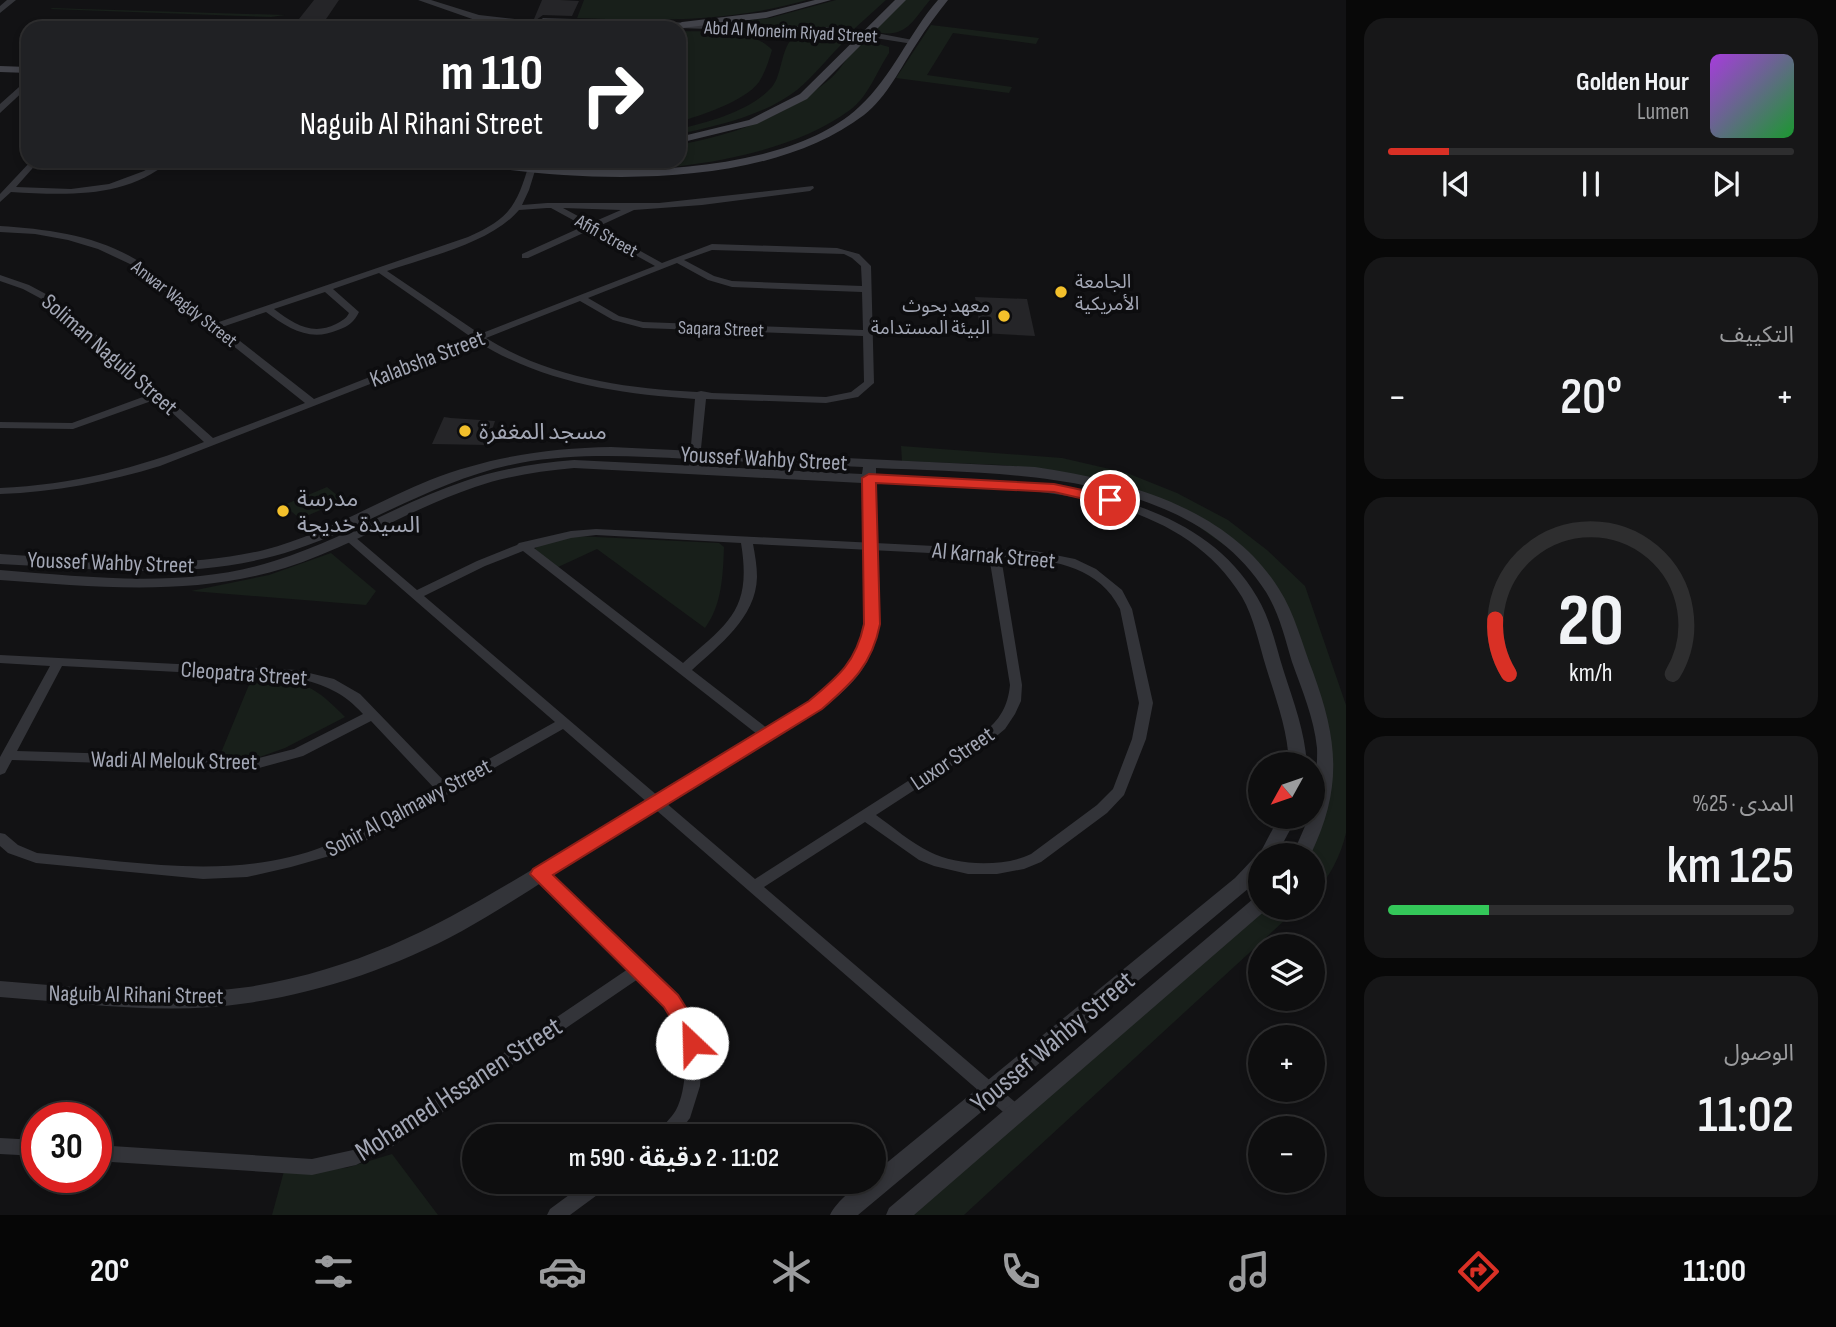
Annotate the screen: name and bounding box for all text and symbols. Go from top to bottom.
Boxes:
street label: Abd Al Moneim Riyad Street [703,16,878,49]
text: 110 m [441,45,543,104]
icon: right [567,49,658,140]
text: Golden Hour [1576,67,1689,98]
text: Lumen [1637,98,1689,126]
text: Naguib Al Rihani Street [300,105,543,144]
icon: previous [1437,165,1475,203]
icon: pause [1572,165,1610,203]
icon: next [1707,165,1745,203]
street label: Afifi Street [570,209,642,263]
street label: Anwar Wagdy Street [126,255,242,353]
place label: الجامعة الأمريكية [1075,271,1139,316]
marker: الجامعة الأمريكية [1053,284,1069,300]
street label: Soliman Naguib Street [36,288,183,421]
place label: معهد بحوث البيئة المستدامة [871,295,990,340]
marker: معهد بحوث البيئة المستدامة [996,308,1012,324]
street label: Saqara Street [677,317,765,343]
text: التكييف [1720,321,1794,349]
street label: Kalabsha Street [366,324,489,394]
text: 20° [1560,366,1622,429]
text: − [1388,375,1407,420]
text: + [1775,375,1794,420]
place label: مسجد المغفرة [479,418,607,446]
marker: مسجد المغفرة [457,423,473,439]
street label: Youssef Wahby Street [680,441,848,477]
pin [1080,470,1140,530]
icon: arrive [1091,481,1129,519]
place label: مدرسة السيدة خديجة [297,485,420,539]
marker: مدرسة السيدة خديجة [275,503,291,519]
street label: Al Karnak Street [930,537,1057,575]
street label: Youssef Wahby Street [27,546,195,580]
text: 20 [1558,578,1624,666]
street label: Cleopatra Street [180,656,308,692]
text: km/h [1569,657,1613,688]
street label: Luxor Street [905,721,1000,797]
street label: Wadi Al Melouk Street [91,746,257,776]
street label: Sohir Al Qalmawy Street [321,752,496,863]
north arrow [1248,752,1325,830]
map controls [1248,752,1325,1193]
text: المدى · 25% [1692,790,1794,818]
text: 125 km [1667,835,1794,898]
button: sound [1248,843,1325,920]
button: layers [1248,934,1325,1011]
street label: Youssef Wahby Street [965,964,1141,1120]
street label: Naguib Al Rihani Street [48,979,224,1011]
position arrow [655,1006,729,1080]
street label: Mohamed Hssanen Street [349,1010,568,1168]
button: + [1248,1025,1325,1102]
text: الوصول [1724,1039,1794,1067]
text: 11:02 [1698,1084,1794,1147]
speed limit sign: 30 [21,1102,112,1193]
button: − [1248,1116,1325,1193]
text: 11:02 · 2 دقيقة · 590 m [569,1143,779,1174]
icon: filters [309,1247,358,1296]
icon: car [538,1247,587,1296]
icon: climate [767,1247,816,1296]
icon: phone [996,1247,1045,1296]
icon: music [1225,1247,1274,1296]
icon: directions [1454,1247,1503,1296]
text: 20° [90,1252,129,1291]
text: 11:00 [1683,1252,1746,1291]

